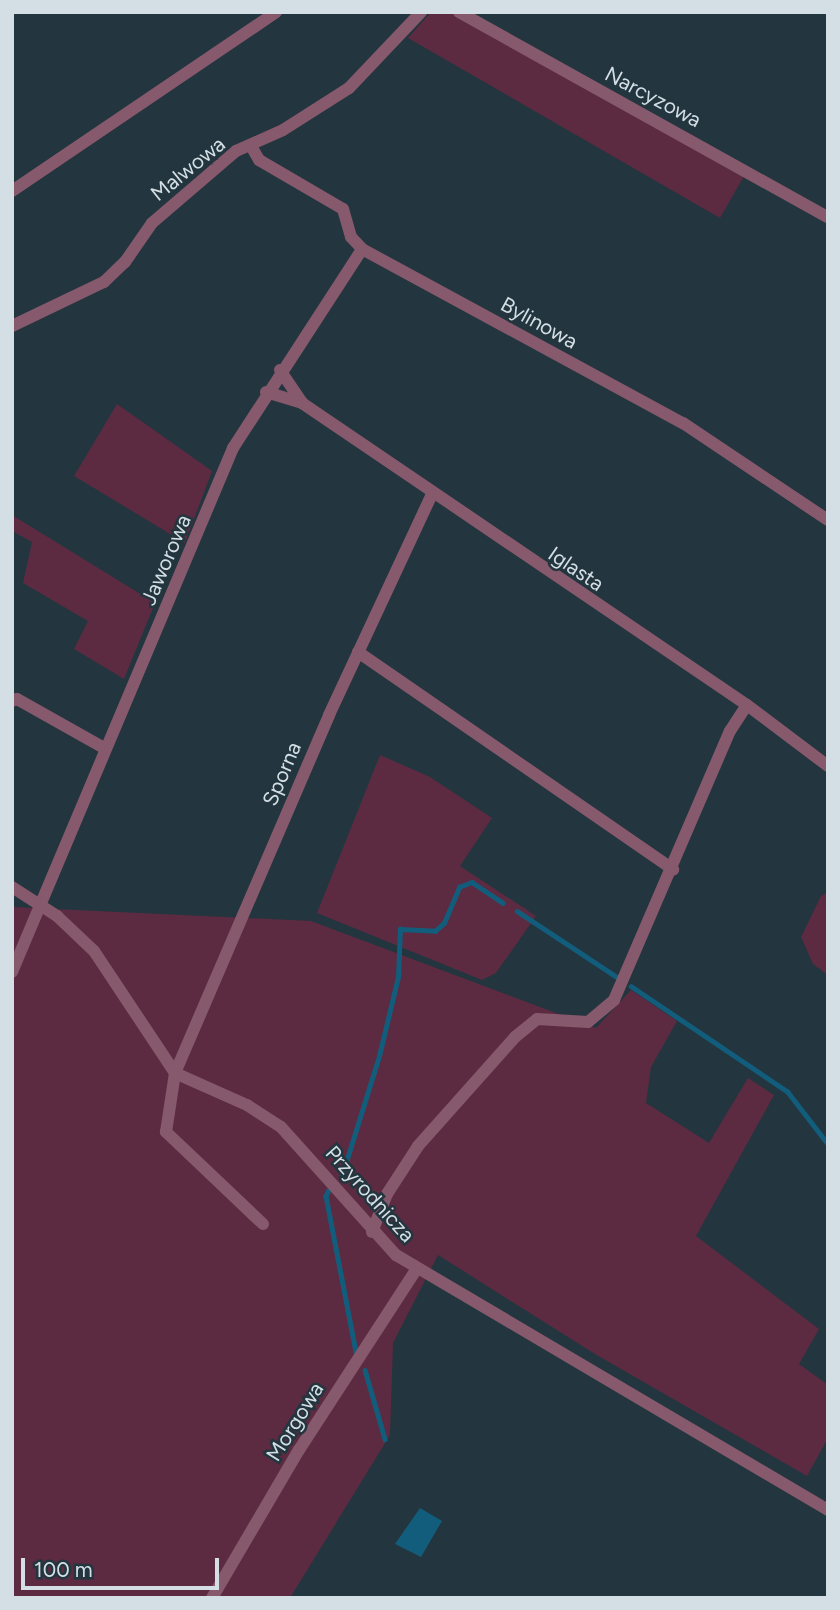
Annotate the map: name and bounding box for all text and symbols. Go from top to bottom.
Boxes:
street label: Narcyzowa [601,61,705,133]
street label: Malwowa [146,131,230,207]
street label: Bylinowa [496,292,582,354]
street label: Jaworowa [136,511,196,609]
street label: Iglasta [543,541,609,597]
street label: Sporna [257,738,307,810]
street label: Przyrodnicza [320,1141,420,1247]
street label: Morgowa [261,1378,329,1466]
scale bar [24,1544,222,1588]
text: 100 m [34,1557,93,1582]

